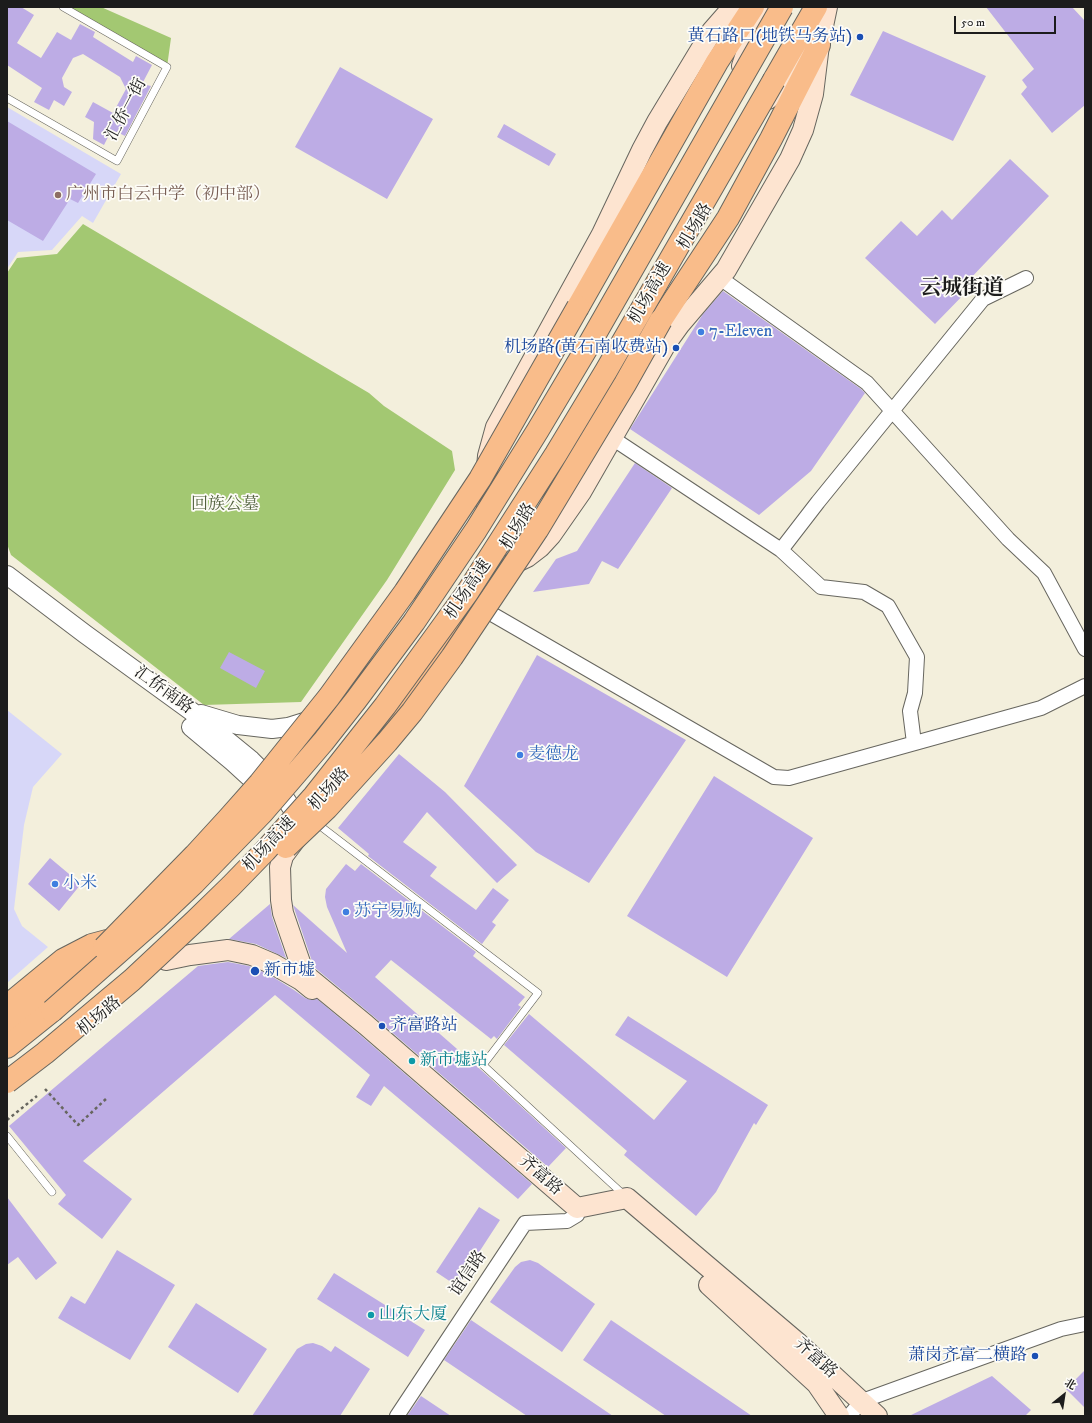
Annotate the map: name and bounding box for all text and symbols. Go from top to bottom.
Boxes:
scale bar [956,8,1058,34]
text: 50 m [961,15,985,30]
place label: 黄石路口(地铁马务站) [688,27,852,47]
marker: 黄石路口(地铁马务站) [855,32,865,42]
street label: 汇侨一街 [102,75,152,145]
place label: 广州市白云中学（初中部） [66,185,270,205]
marker: 广州市白云中学（初中部） [53,190,63,200]
street label: 机场路 [674,200,718,254]
street label: 机场高速 [625,259,677,329]
district label: 云城街道 [920,277,1004,303]
place label: 7-Eleven [709,322,772,342]
marker: 7-Eleven [696,327,706,337]
place label: 机场路(黄石南收费站) [504,338,668,358]
marker: 机场路(黄石南收费站) [671,343,681,353]
park label: 回族公墓 [191,495,259,515]
street label: 机场路 [497,500,541,554]
street label: 机场高速 [442,556,496,624]
street label: 汇侨南路 [129,663,197,719]
place label: 麦德龙 [528,745,579,765]
marker: 麦德龙 [515,750,525,760]
street label: 机场路 [305,764,355,816]
street label: 机场高速 [239,813,301,877]
place label: 小米 [63,874,97,894]
marker: 小米 [50,879,60,889]
place label: 苏宁易购 [354,902,422,922]
marker: 苏宁易购 [341,907,351,917]
place label: 新市墟 [264,961,315,981]
marker: 新市墟 [249,965,261,977]
street label: 机场路 [74,993,126,1041]
place label: 齐富路站 [390,1016,458,1036]
marker: 齐富路站 [377,1021,387,1031]
place label: 新市墟站 [420,1051,488,1071]
marker: 新市墟站 [407,1056,417,1066]
street label: 齐富路 [514,1152,566,1200]
street label: 谊信路 [446,1247,492,1301]
place label: 山东大厦 [379,1305,447,1325]
marker: 山东大厦 [366,1310,376,1320]
street label: 齐富路 [789,1334,841,1384]
place label: 萧岗齐富二横路 [908,1346,1027,1366]
marker: 萧岗齐富二横路 [1030,1351,1040,1361]
north arrow [1044,1375,1084,1415]
text: 北 [1062,1376,1078,1393]

